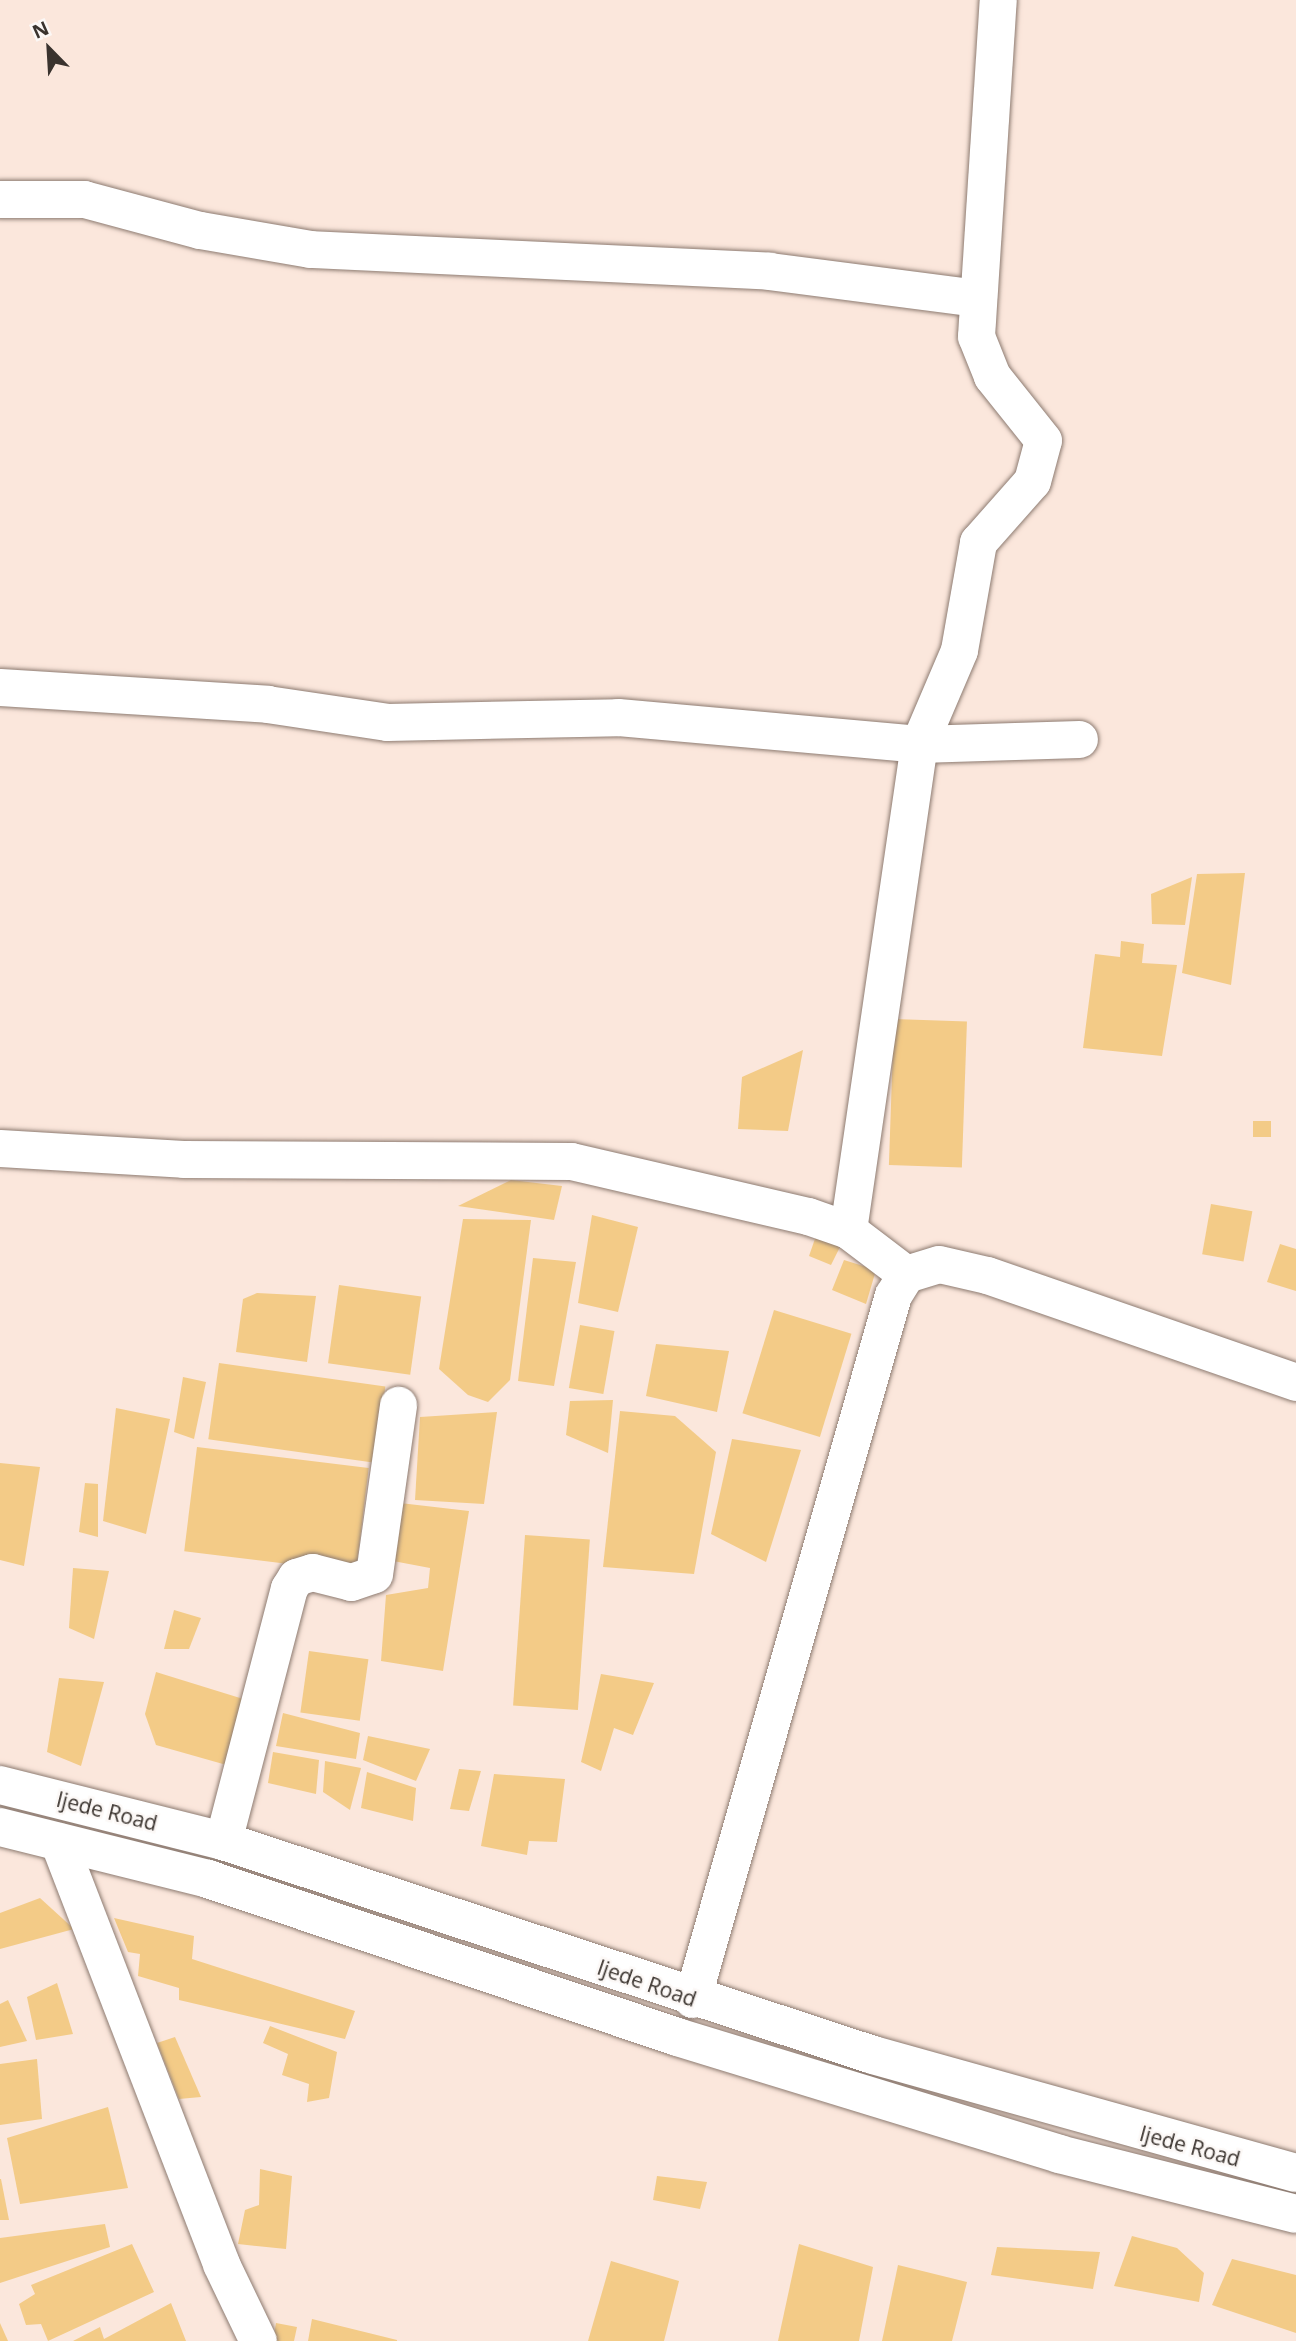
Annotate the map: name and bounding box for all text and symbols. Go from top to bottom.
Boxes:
north arrow [14,14,84,84]
text: N [28,15,53,45]
street label: Ijede Road [54,1786,160,1836]
street label: Ijede Road [594,1954,700,2012]
street label: Ijede Road [1137,2120,1243,2172]

